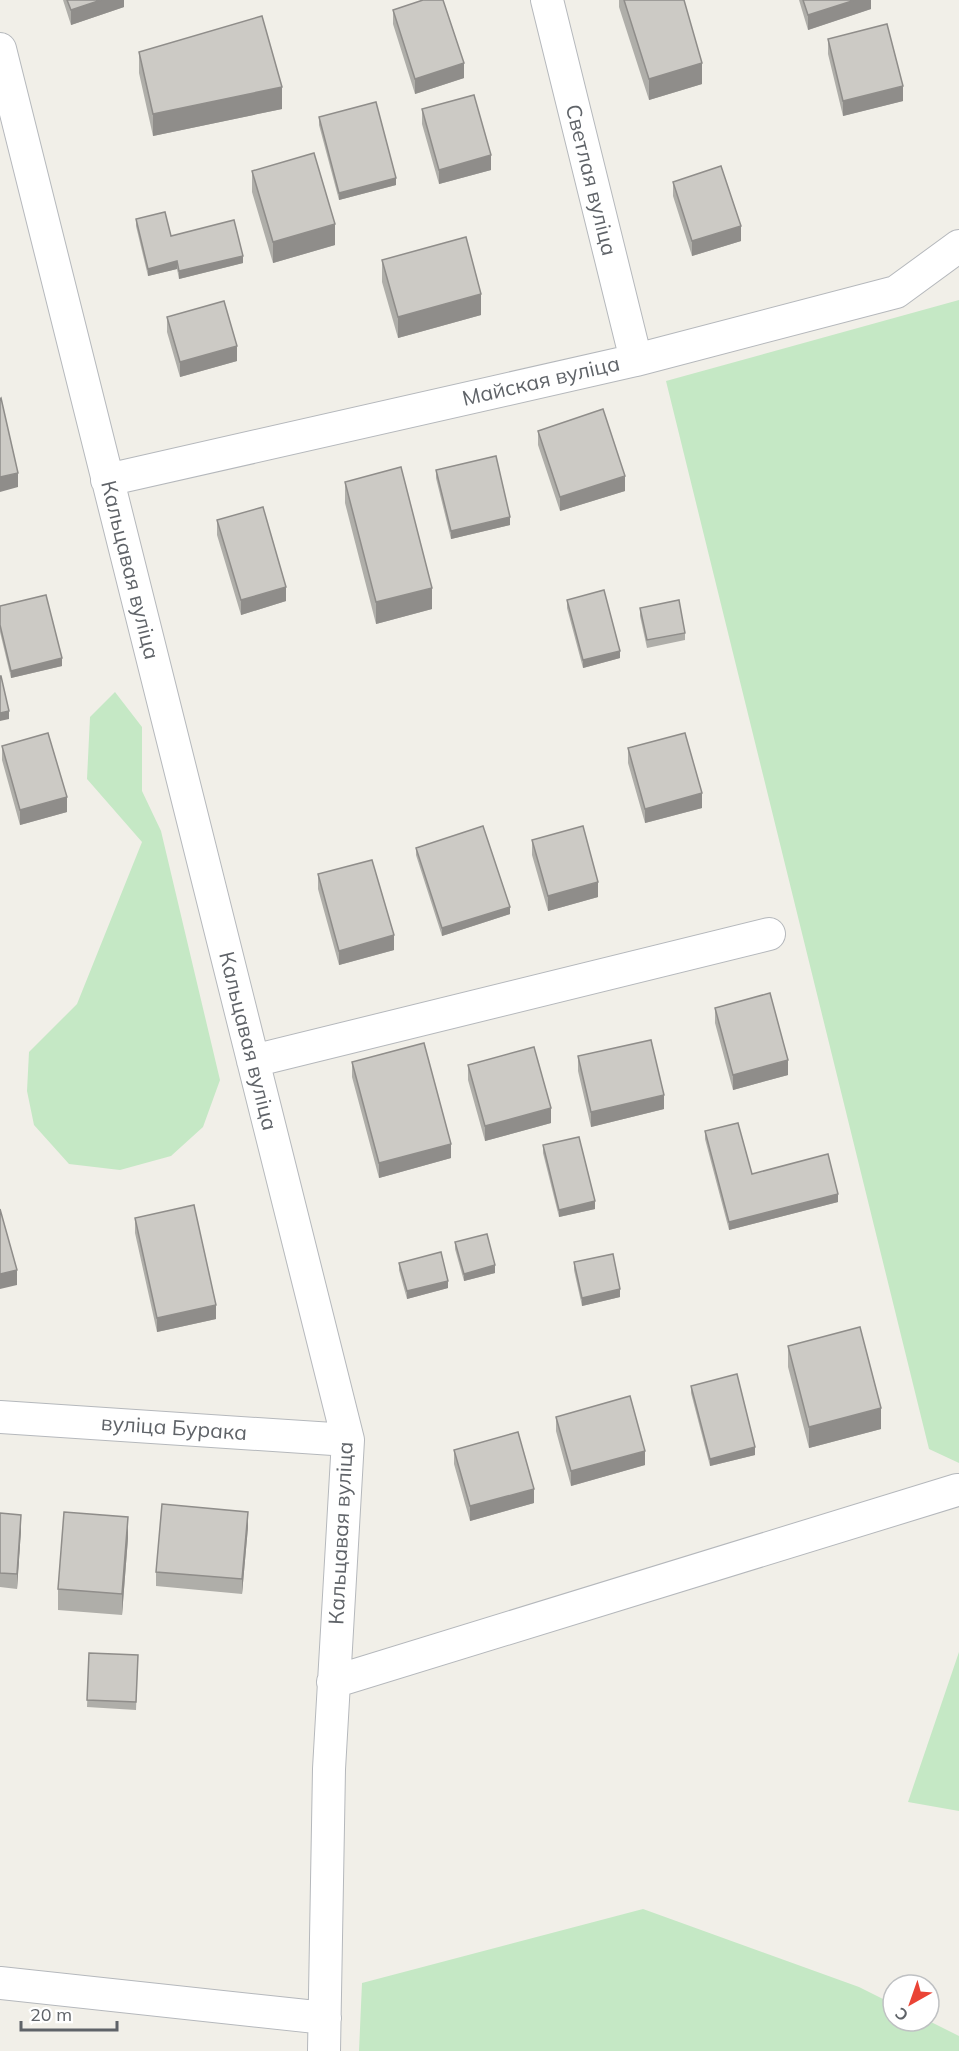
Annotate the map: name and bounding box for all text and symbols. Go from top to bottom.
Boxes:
street label: Светлая вуліца [561,101,623,258]
street label: Майская вуліца [460,349,622,411]
street label: Кальцавая вуліца [96,478,166,662]
street label: Кальцавая вуліца [214,949,284,1133]
street label: вуліца Бурака [100,1409,248,1445]
street label: Кальцавая вуліца [322,1441,358,1625]
north arrow [881,1973,941,2033]
scale bar [21,1994,117,2032]
text: 20 m [30,2003,72,2026]
text: С [891,2003,912,2026]

